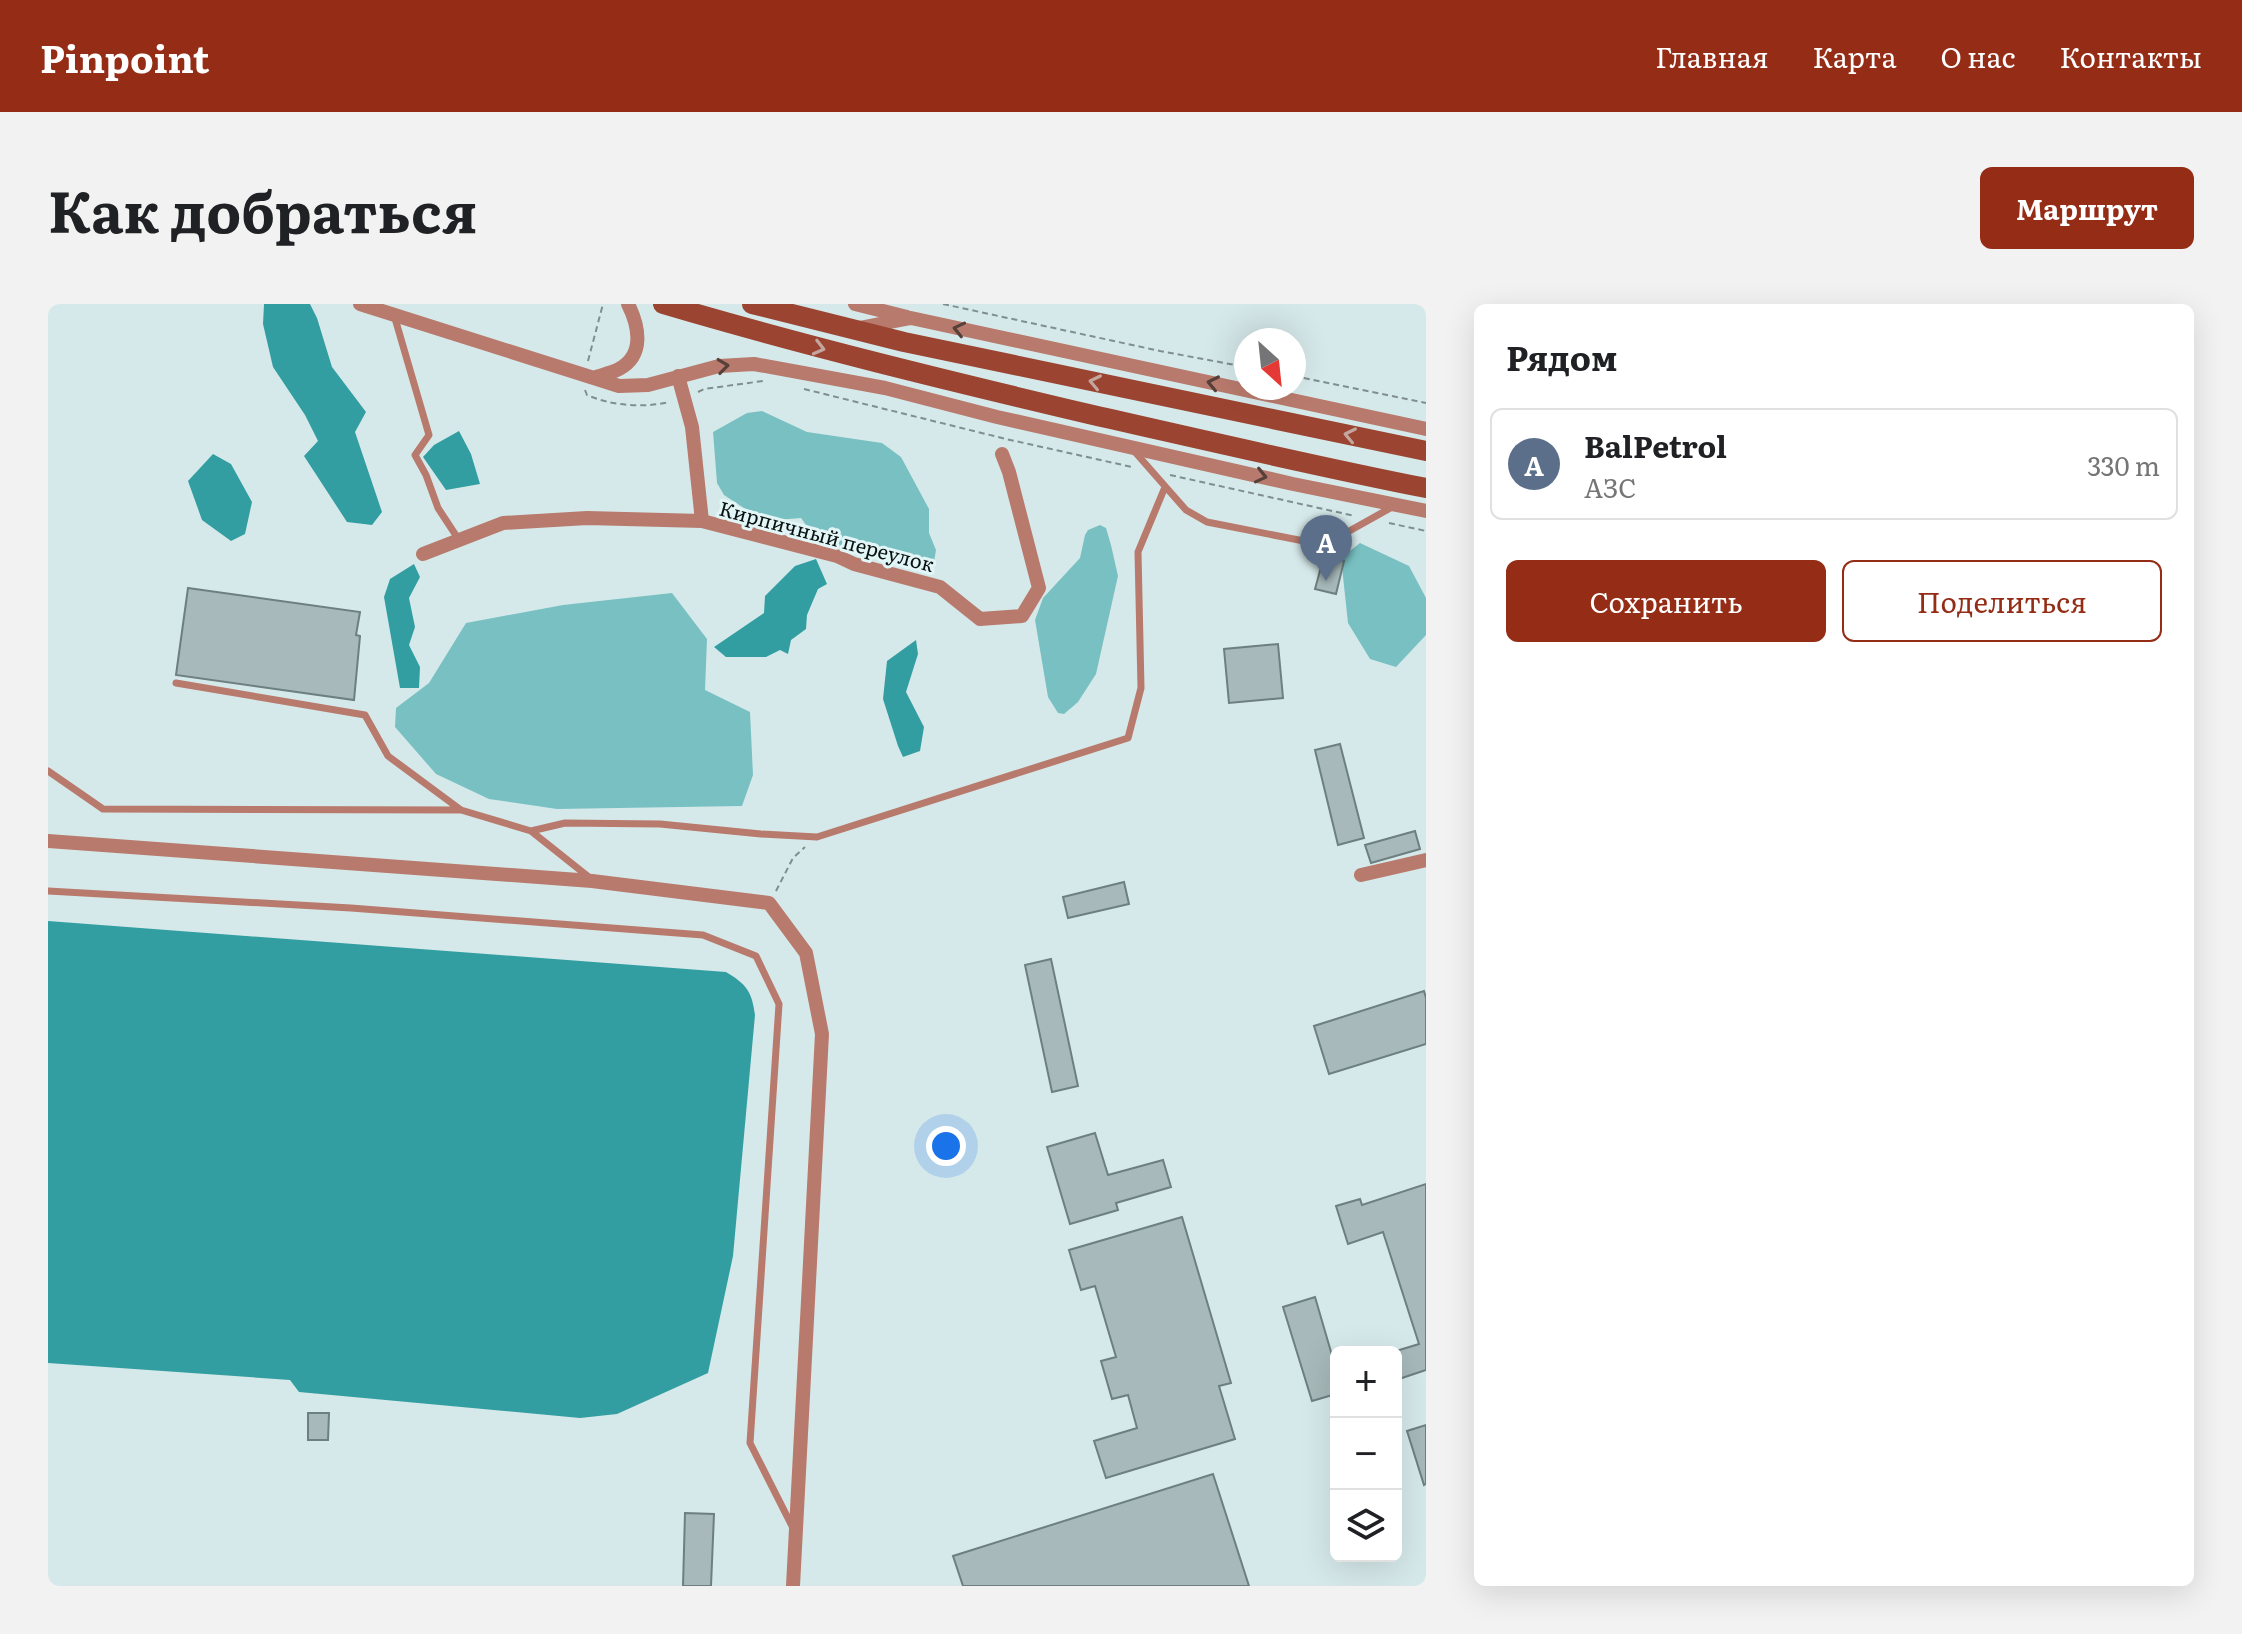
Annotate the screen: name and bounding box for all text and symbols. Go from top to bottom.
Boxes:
text: Pinpoint [40,28,210,85]
text: Главная [1655,35,1769,77]
text: Карта [1813,35,1896,77]
text: О нас [1940,35,2016,77]
text: Контакты [2060,35,2202,77]
text: Как добраться [48,167,477,250]
button: Маршрут [1980,167,2194,249]
one-way arrow [952,321,966,338]
north arrow [1234,328,1306,400]
text: Рядом [1506,331,1618,381]
one-way arrow [811,338,825,355]
one-way arrow [717,358,730,375]
one-way arrow [1089,374,1102,391]
one-way arrow [1206,375,1220,392]
text: BalPetrol [1584,423,1727,467]
one-way arrow [1343,427,1357,444]
text: A [1524,445,1544,484]
text: 330 m [2087,445,2160,484]
one-way arrow [1253,467,1267,484]
text: АЗС [1584,467,1636,506]
street label: Кирпичный переулок [716,492,938,578]
pin: A [1300,515,1352,581]
button: Сохранить [1506,560,1826,642]
button: Поделиться [1842,560,2162,642]
your location [926,1126,966,1166]
map controls [1330,1346,1402,1562]
button: + [1330,1346,1402,1418]
button: − [1330,1418,1402,1490]
button: layers [1330,1490,1402,1562]

